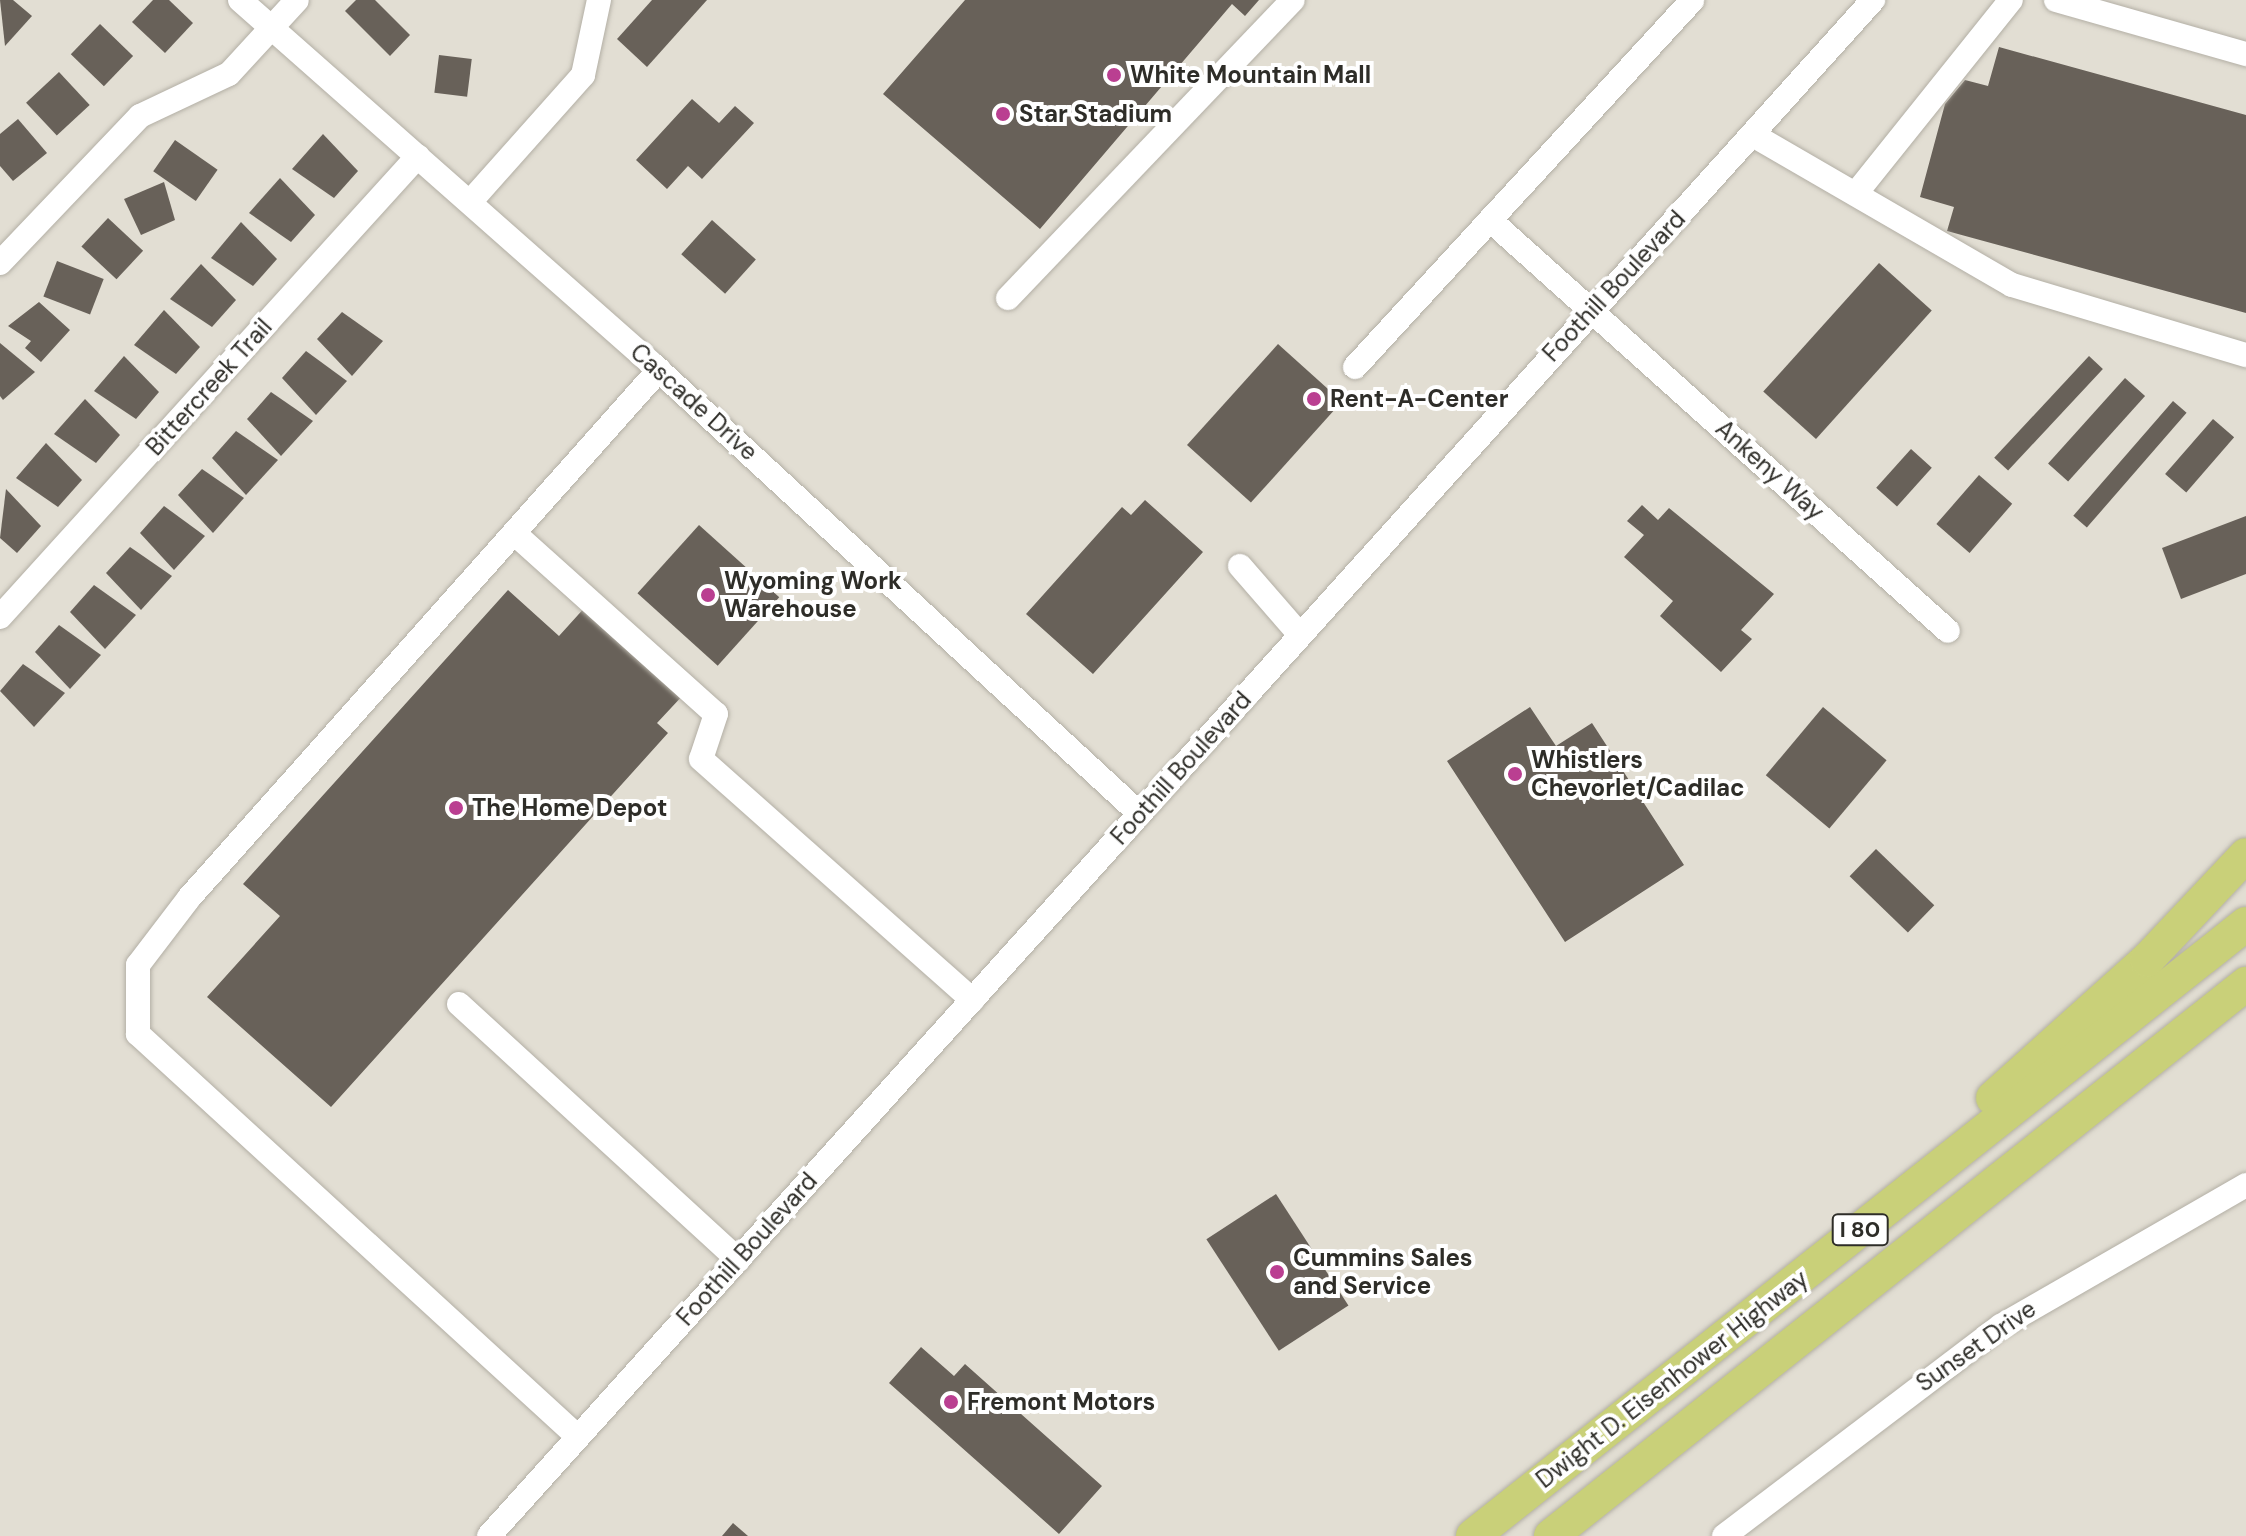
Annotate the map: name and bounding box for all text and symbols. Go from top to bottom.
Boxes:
place label: White Mountain Mall [1130,61,1371,89]
marker: White Mountain Mall [1105,66,1123,84]
place label: Star Stadium [1019,100,1172,128]
marker: Star Stadium [994,105,1012,123]
street label: Foothill Boulevard [1537,205,1691,367]
street label: Bittercreek Trail [140,313,278,461]
street label: Cascade Drive [625,337,763,467]
place label: Rent-A-Center [1330,385,1509,413]
marker: Rent-A-Center [1305,390,1323,408]
street label: Ankeny Way [1710,414,1830,526]
place label: Wyoming Work Warehouse [724,567,902,623]
marker: Wyoming Work Warehouse [699,586,717,604]
street label: Foothill Boulevard [1105,686,1257,850]
place label: Whistlers Chevorlet/Cadilac [1531,746,1745,802]
marker: Whistlers Chevorlet/Cadilac [1506,765,1524,783]
place label: The Home Depot [472,794,667,822]
marker: The Home Depot [447,799,465,817]
street label: Foothill Boulevard [671,1167,823,1331]
road number: I 80 [1830,1212,1890,1248]
place label: Cummins Sales and Service [1293,1244,1473,1300]
marker: Cummins Sales and Service [1268,1263,1286,1281]
street label: Dwight D. Eisenhower Highway [1530,1264,1814,1494]
street label: Sunset Drive [1911,1294,2041,1398]
place label: Fremont Motors [967,1388,1155,1416]
marker: Fremont Motors [942,1393,960,1411]

